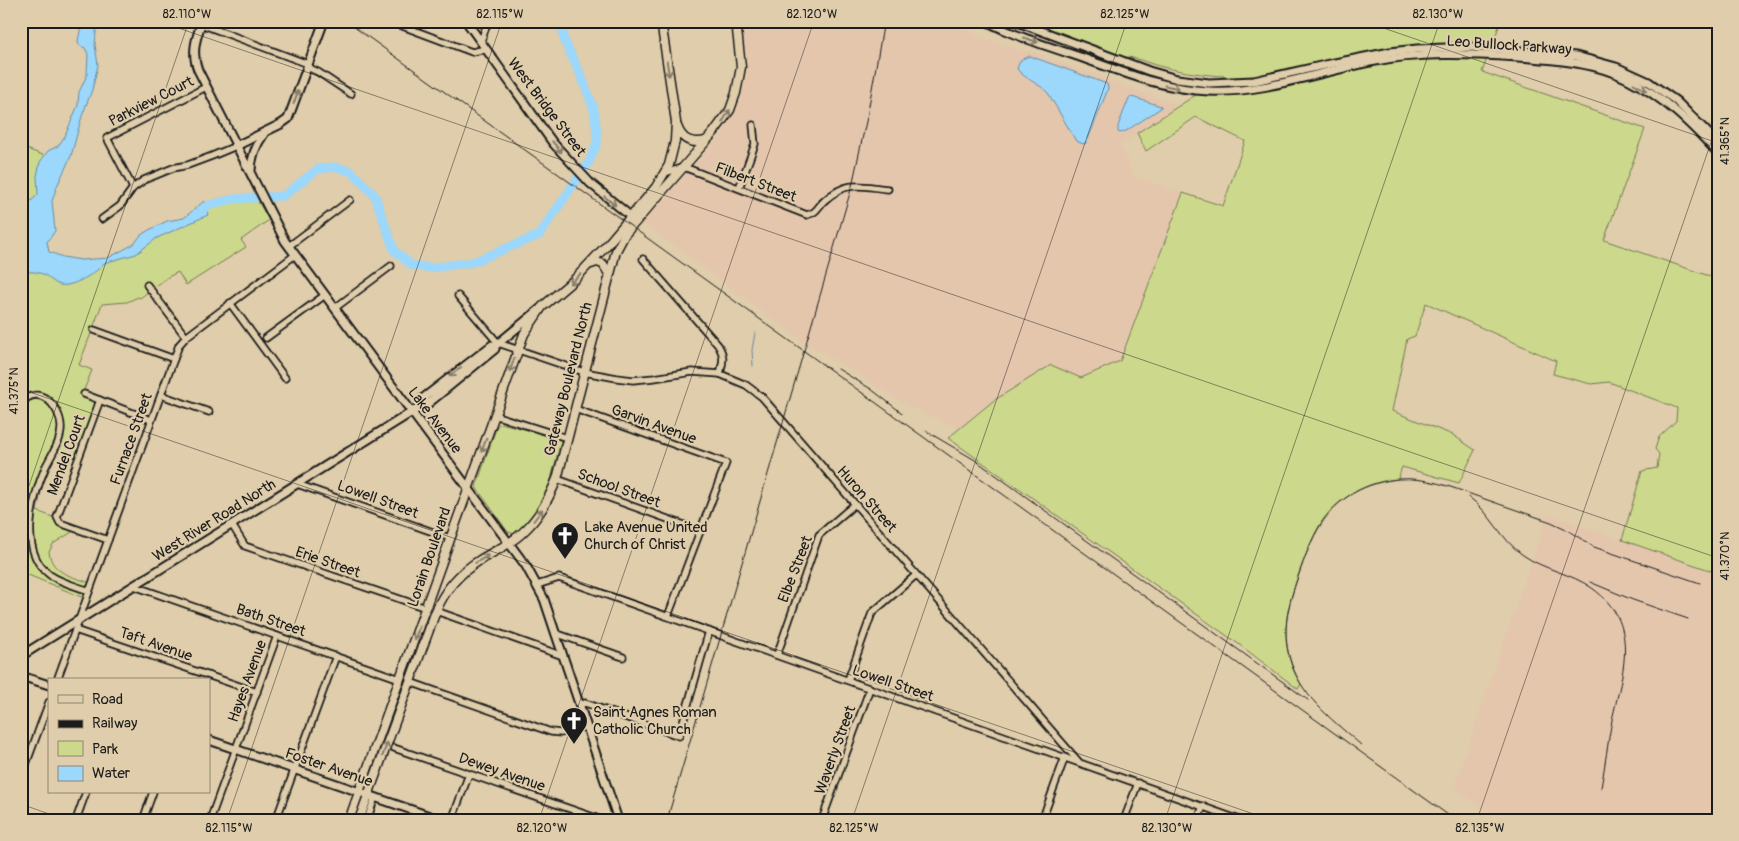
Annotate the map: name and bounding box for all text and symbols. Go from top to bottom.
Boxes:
text: 82.110°W [163,7,211,22]
text: 82.115°W [477,7,523,22]
text: 82.120°W [787,7,837,22]
text: 82.125°W [1101,7,1149,22]
text: 82.130°W [1413,7,1463,22]
street label: Leo Bullock Parkway [1446,32,1573,59]
one-way arrow [1023,36,1038,45]
street label: West Bridge Street [503,54,591,161]
one-way arrow [663,61,673,77]
street label: Parkview Court [106,72,198,131]
one-way arrow [1163,82,1179,92]
one-way arrow [1633,82,1647,92]
one-way arrow [292,90,301,105]
one-way arrow [720,109,731,123]
text: 41.365°N [1718,117,1733,165]
one-way arrow [551,141,563,154]
street label: Filbert Street [713,158,800,207]
one-way arrow [603,195,616,206]
one-way arrow [568,273,581,285]
street label: Gateway Boulevard North [540,300,597,458]
one-way arrow [507,357,516,373]
text: 41.375°N [7,367,22,415]
one-way arrow [449,367,462,378]
street label: Lake Avenue [403,383,466,458]
street label: Furnace Street [106,390,157,488]
street label: Garvin Avenue [609,400,700,449]
street label: Mendel Court [43,411,90,498]
one-way arrow [479,437,488,452]
street label: Huron Street [832,462,901,537]
street label: School Street [575,465,664,513]
street label: West River Road North [149,475,279,566]
street label: Lowell Street [335,476,422,523]
street label: Lorain Boulevard [404,505,455,610]
one-way arrow [533,508,543,522]
place label: Lake Avenue United Church of Christ [584,518,708,554]
church icon: Lake Avenue United Church of Christ [550,521,580,560]
street label: Elbe Street [774,532,817,605]
text: 41.370°N [1718,532,1733,580]
street label: Erie Street [293,543,364,583]
one-way arrow [475,553,489,564]
street label: Bath Street [234,600,309,641]
street label: Taft Avenue [117,623,195,666]
one-way arrow [412,625,421,640]
street label: Hayes Avenue [224,637,271,725]
street label: Lowell Street [850,661,937,707]
legend [48,678,210,794]
text: Road [92,690,123,709]
street label: Waverly Street [811,702,861,797]
place label: Saint Agnes Roman Catholic Church [593,703,717,739]
church icon: Saint Agnes Roman Catholic Church [559,706,589,745]
text: Railway [92,714,138,733]
text: Park [92,740,119,759]
one-way arrow [381,742,390,757]
street label: Foster Avenue [283,744,376,791]
street label: Dewey Avenue [456,749,548,796]
text: Water [92,764,131,783]
text: 82.115°W [206,821,252,836]
text: 82.120°W [517,821,567,836]
text: 82.125°W [830,821,878,836]
text: 82.130°W [1142,821,1192,836]
text: 82.135°W [1456,821,1504,836]

